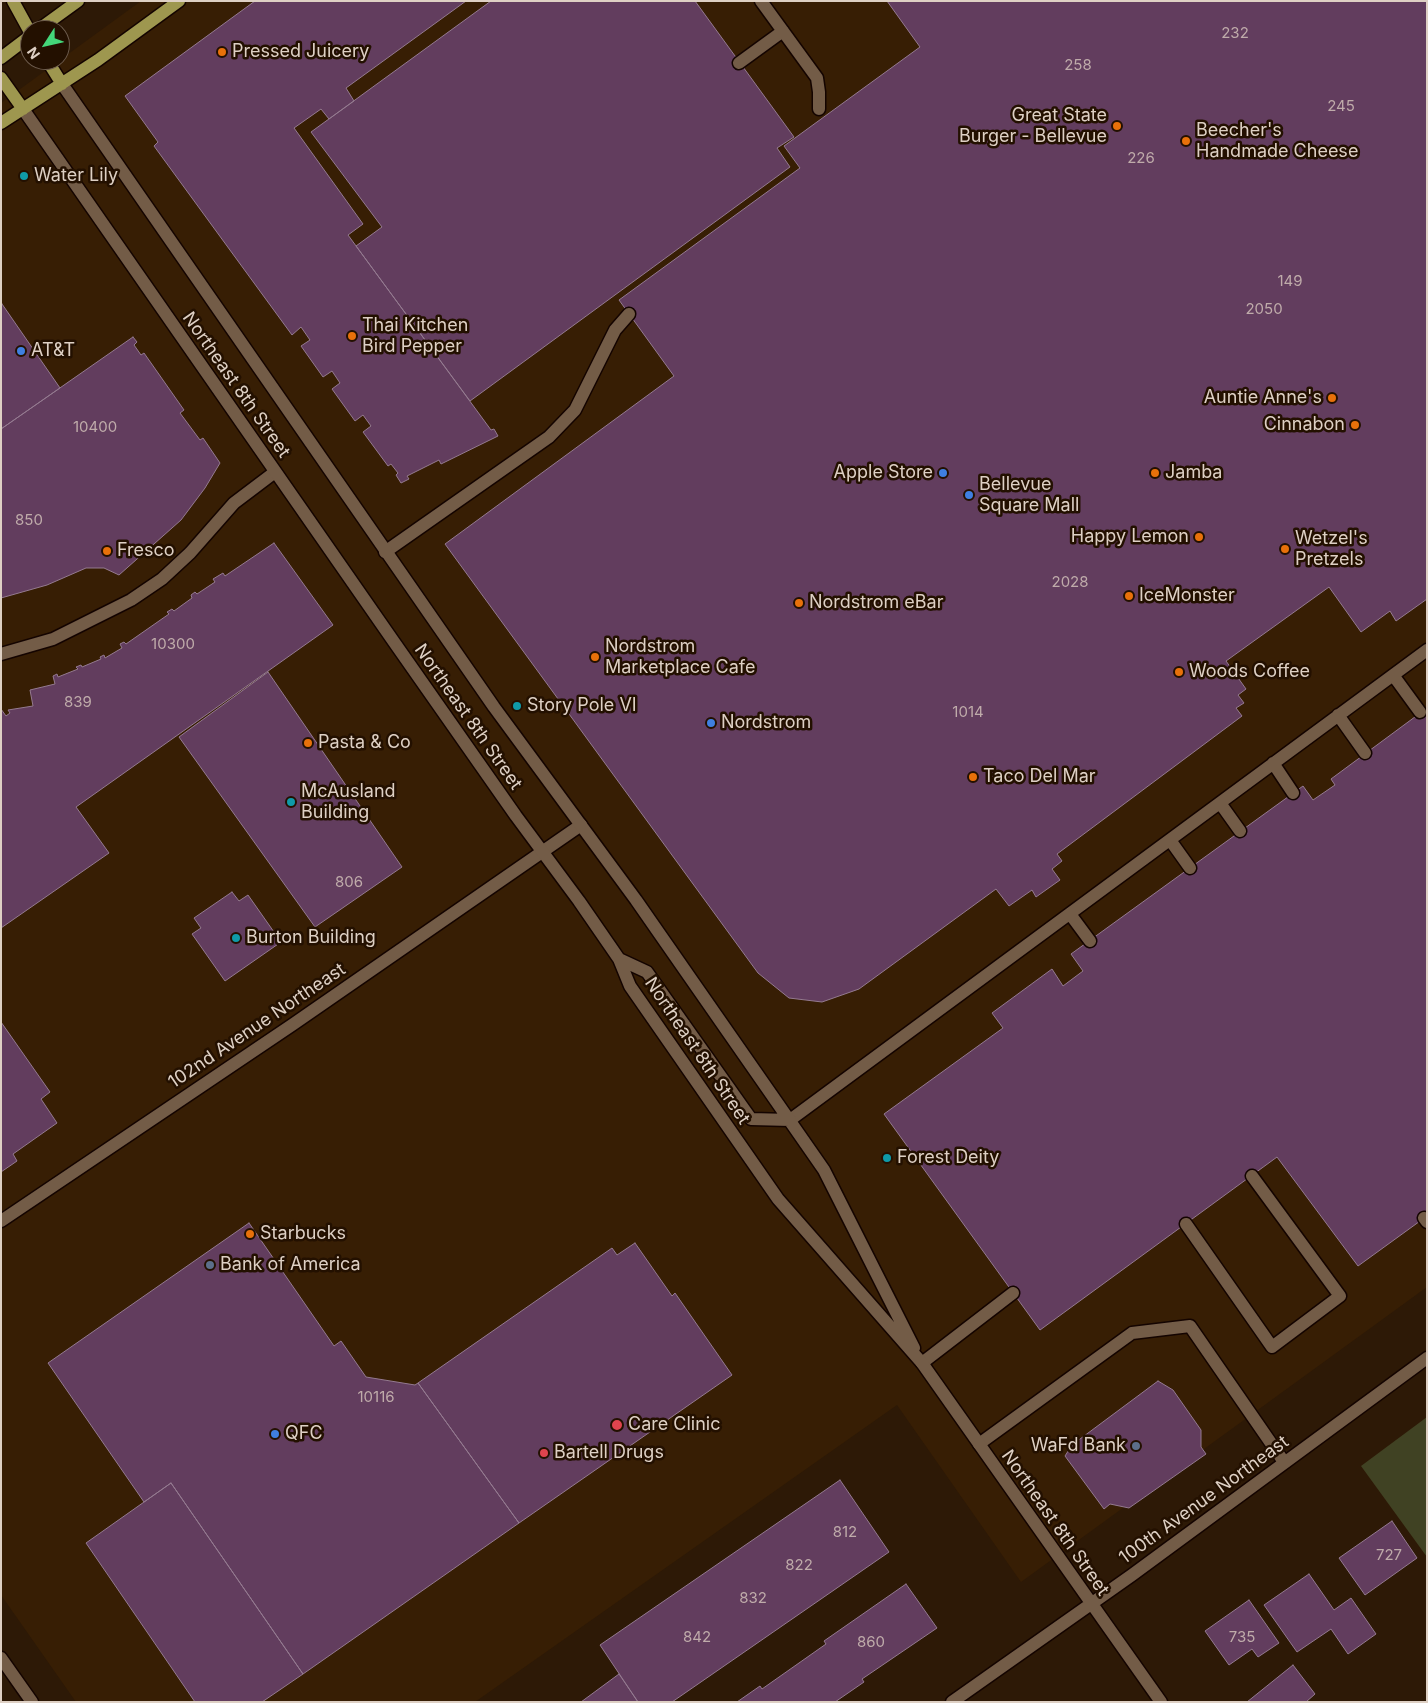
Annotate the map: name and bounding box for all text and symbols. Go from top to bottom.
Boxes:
north arrow [20,20,70,70]
house number: 232 [1221,24,1249,42]
place label: Pressed Juicery [232,41,369,63]
text: N [23,44,43,63]
marker: Pressed Juicery [216,46,228,58]
house number: 258 [1064,56,1092,74]
house number: 245 [1327,97,1355,115]
place label: Great State Burger - Bellevue [959,105,1107,148]
marker: Great State Burger - Bellevue [1111,120,1123,132]
place label: Beecher's Handmade Cheese [1196,120,1358,162]
marker: Beecher's Handmade Cheese [1180,135,1192,147]
house number: 226 [1127,149,1155,167]
place label: Water Lily [34,165,118,187]
marker: Water Lily [18,170,30,182]
house number: 149 [1277,272,1303,290]
house number: 2050 [1245,300,1283,318]
street label: Northeast 8th Street [178,308,294,462]
place label: Thai Kitchen Bird Pepper [362,315,468,358]
marker: Thai Kitchen Bird Pepper [346,330,358,342]
place label: AT&T [31,340,75,362]
marker: AT&T [15,345,27,357]
place label: Auntie Anne's [1204,387,1322,409]
marker: Auntie Anne's [1326,392,1338,404]
place label: Cinnabon [1264,414,1345,436]
house number: 10400 [73,418,117,436]
marker: Cinnabon [1349,419,1361,431]
place label: Apple Store [834,462,933,484]
place label: Jamba [1165,462,1222,484]
marker: Apple Store [937,467,949,479]
marker: Jamba [1149,467,1161,479]
place label: Bellevue Square Mall [979,474,1079,516]
marker: Bellevue Square Mall [963,489,975,501]
house number: 850 [15,511,43,529]
place label: Happy Lemon [1071,526,1189,548]
place label: Wetzel's Pretzels [1295,528,1368,570]
marker: Happy Lemon [1193,531,1205,543]
place label: Fresco [117,540,175,562]
marker: Wetzel's Pretzels [1279,543,1291,555]
marker: Fresco [101,545,113,557]
house number: 2028 [1051,573,1089,591]
place label: IceMonster [1139,585,1235,607]
marker: IceMonster [1123,590,1135,602]
place label: Nordstrom eBar [809,592,943,614]
marker: Nordstrom eBar [793,597,805,609]
house number: 10300 [151,635,195,653]
place label: Nordstrom Marketplace Cafe [605,636,755,679]
street label: Northeast 8th Street [410,640,526,794]
marker: Nordstrom Marketplace Cafe [589,651,601,663]
place label: Woods Coffee [1189,661,1310,683]
marker: Woods Coffee [1173,666,1185,678]
house number: 839 [64,693,92,711]
place label: Story Pole VI [527,695,637,717]
marker: Story Pole VI [511,700,523,712]
house number: 1014 [952,703,984,721]
place label: Nordstrom [721,712,811,734]
marker: Nordstrom [705,717,717,729]
place label: Pasta & Co [318,732,411,754]
marker: Pasta & Co [302,737,314,749]
place label: Taco Del Mar [983,766,1096,788]
marker: Taco Del Mar [967,771,979,783]
place label: McAusland Building [301,781,396,824]
marker: McAusland Building [285,796,297,808]
house number: 806 [335,873,363,891]
place label: Burton Building [246,927,376,949]
marker: Burton Building [230,932,242,944]
street label: 102nd Avenue Northeast [164,959,350,1093]
street label: Northeast 8th Street [640,973,754,1129]
place label: Forest Deity [897,1147,999,1169]
marker: Forest Deity [881,1152,893,1164]
place label: Starbucks [260,1223,346,1245]
marker: Starbucks [244,1228,256,1240]
place label: Bank of America [220,1254,361,1276]
marker: Bank of America [204,1259,216,1271]
house number: 10116 [357,1388,395,1406]
place label: Care Clinic [628,1414,720,1436]
marker: Care Clinic [610,1418,624,1432]
place label: QFC [285,1423,323,1445]
marker: QFC [269,1428,281,1440]
street label: 100th Avenue Northeast [1115,1431,1293,1569]
place label: WaFd Bank [1031,1435,1126,1457]
marker: WaFd Bank [1130,1440,1142,1452]
place label: Bartell Drugs [554,1442,664,1464]
street label: Northeast 8th Street [997,1446,1113,1600]
marker: Bartell Drugs [538,1447,550,1459]
house number: 812 [833,1523,857,1541]
house number: 727 [1376,1546,1402,1564]
house number: 822 [785,1556,813,1574]
house number: 832 [739,1589,767,1607]
house number: 842 [683,1628,711,1646]
house number: 735 [1229,1628,1255,1646]
house number: 860 [857,1633,885,1651]

